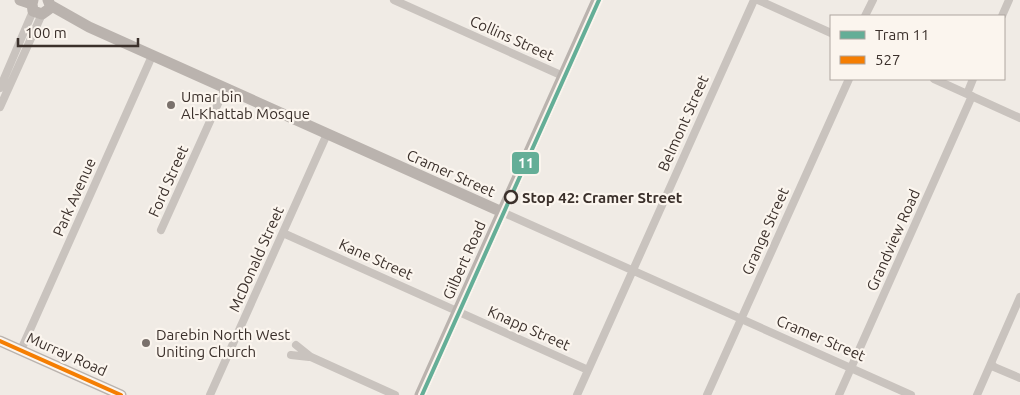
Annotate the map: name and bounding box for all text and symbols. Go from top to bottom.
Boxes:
street label: Collins Street [467,12,557,64]
scale bar [18,15,138,47]
legend [830,15,1005,80]
text: 100 m [25,24,67,41]
text: Tram 11 [875,26,930,43]
text: 527 [875,51,900,68]
street label: Belmont Street [654,72,712,174]
place label: Umar bin Al-Khattab Mosque [181,88,310,122]
marker: Umar bin Al-Khattab Mosque [165,99,177,111]
street label: Ford Street [145,143,191,219]
street label: Cramer Street [404,146,498,200]
line badge: 11 [511,151,540,175]
street label: Park Avenue [49,155,99,239]
text: 11 [518,155,534,171]
street label: Grange Street [738,184,792,277]
street label: Grandview Road [863,186,923,294]
place label: Stop 42: Cramer Street [522,189,683,206]
marker: Stop 42: Cramer Street [504,190,518,204]
street label: McDonald Street [225,204,287,314]
street label: Gilbert Road [439,218,489,302]
street label: Kane Street [336,235,416,283]
street label: Knapp Street [485,302,573,354]
street label: Cramer Street [774,312,868,364]
place label: Darebin North West Uniting Church [156,326,290,360]
street label: Murray Road [24,329,110,379]
marker: Darebin North West Uniting Church [140,337,152,349]

